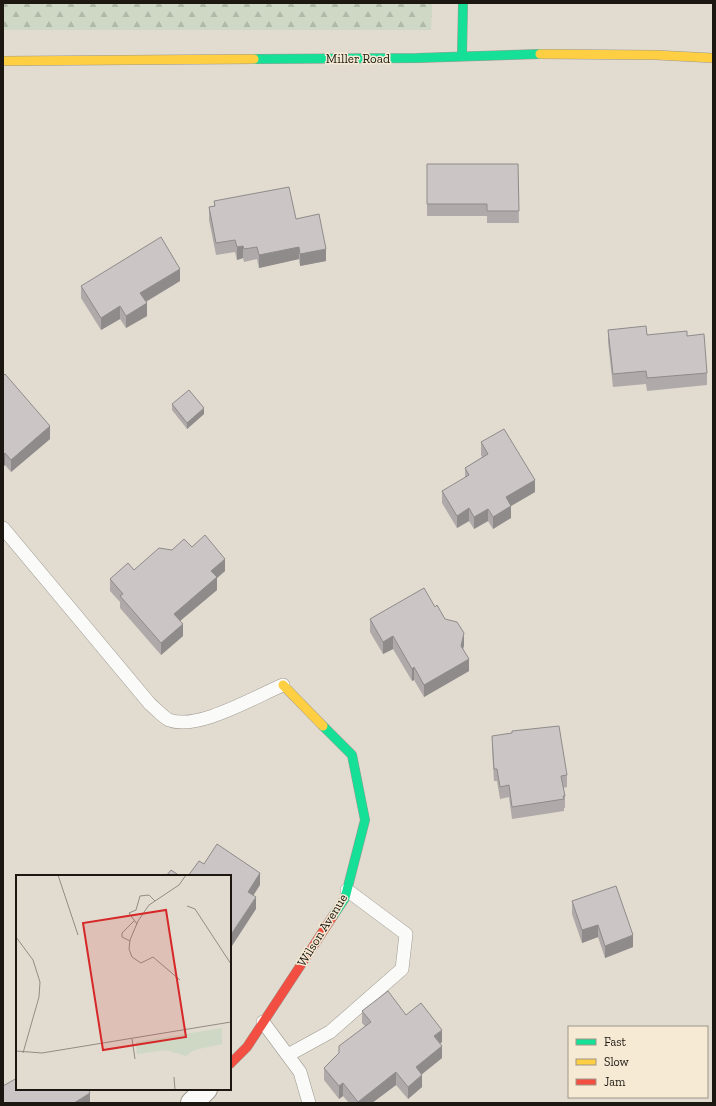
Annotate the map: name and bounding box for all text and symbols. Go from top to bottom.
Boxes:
street label: Miller Road [326,51,390,66]
inset map [16,875,231,1090]
street label: Wilson Avenue [294,891,350,969]
legend [568,1026,708,1098]
text: Fast [604,1035,627,1049]
text: Slow [604,1055,630,1069]
text: Jam [604,1075,626,1089]

